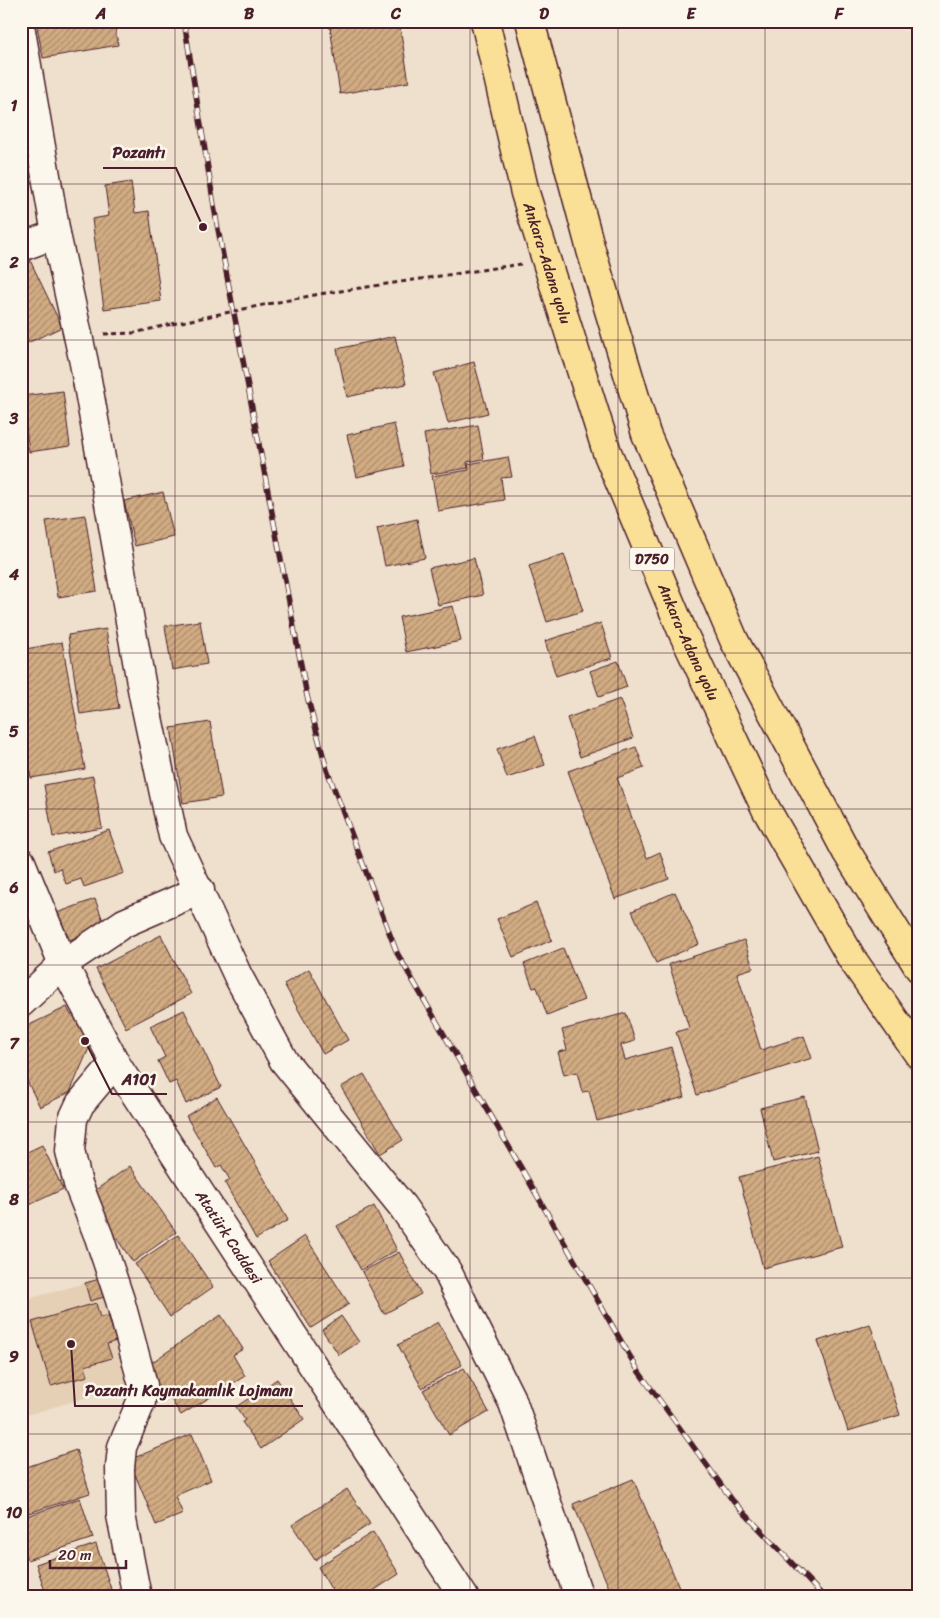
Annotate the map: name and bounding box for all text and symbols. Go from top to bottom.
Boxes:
text: A [95,0,106,28]
text: B [244,0,255,28]
text: C [390,0,402,28]
text: D [539,0,549,28]
text: E [687,0,697,28]
text: F [834,0,845,28]
text: 1 [11,91,18,120]
callout: Pozantı [103,137,176,168]
text: Pozantı [113,138,166,167]
street label: Ankara-Adana yolu [515,198,579,327]
text: 2 [8,248,19,277]
text: 3 [9,404,19,433]
road number: D750 [630,548,674,570]
text: 4 [8,560,19,589]
street label: Ankara-Adana yolu [650,578,726,705]
text: 5 [9,717,19,746]
text: 6 [8,873,19,902]
text: 7 [9,1029,20,1058]
callout: A101 [112,1063,167,1094]
text: A101 [121,1065,156,1094]
street label: Atatürk Caddesi [188,1184,270,1290]
text: 8 [8,1185,19,1214]
text: 9 [9,1342,19,1371]
callout: Pozantı Kaymakamlık Lojmanı [75,1375,303,1406]
text: Pozantı Kaymakamlık Lojmanı [85,1376,294,1405]
text: 10 [6,1498,22,1527]
scale bar [50,1538,126,1570]
text: 20 m [58,1542,92,1568]

